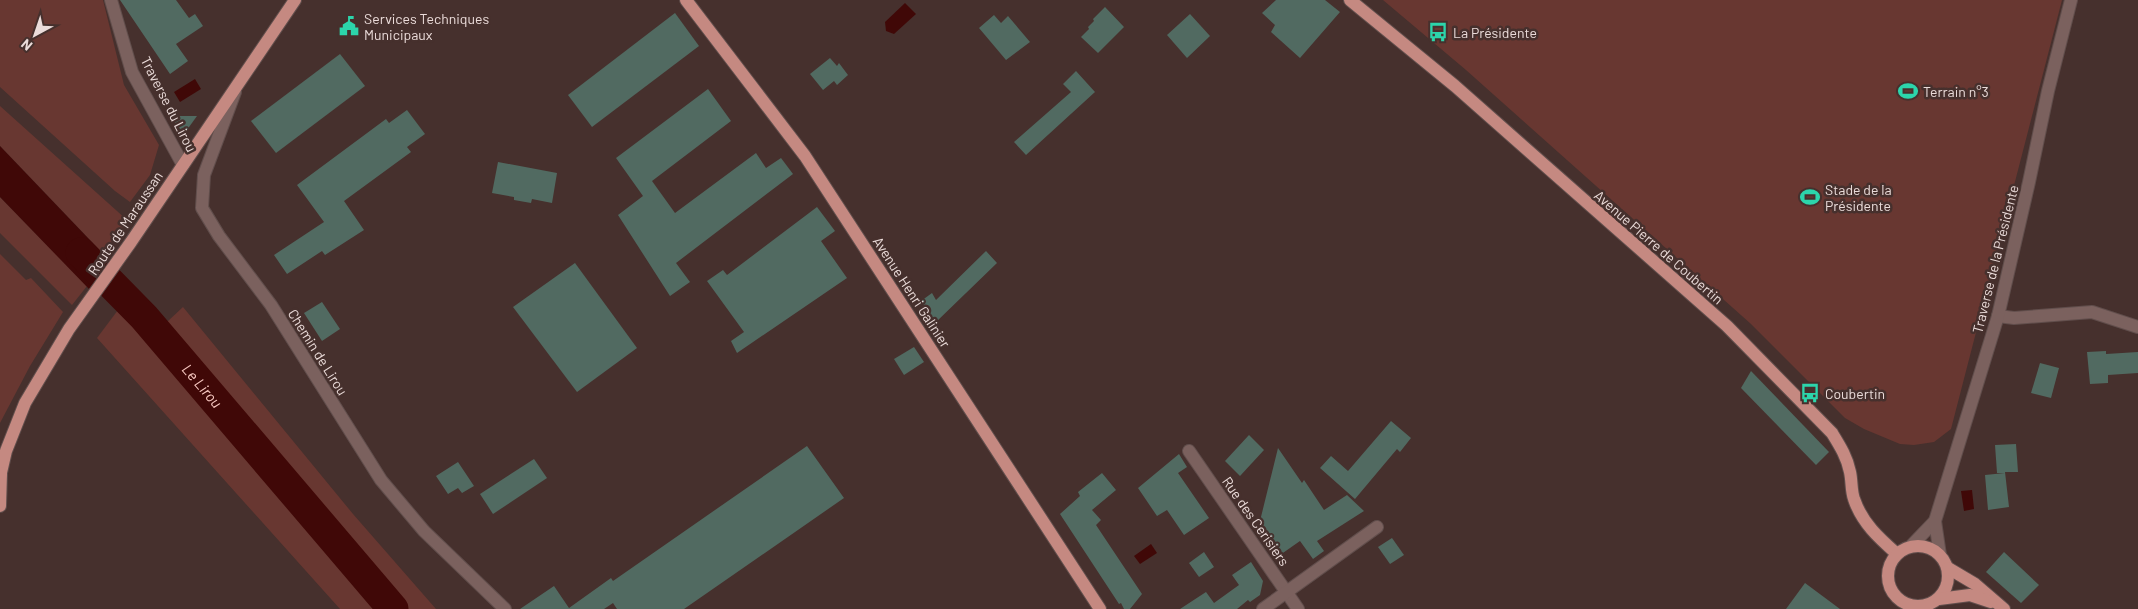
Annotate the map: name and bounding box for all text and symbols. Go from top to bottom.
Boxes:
north arrow [10,10,60,60]
place label: Services Techniques Municipaux [364,10,489,43]
public building icon: Services Techniques Municipaux [338,15,360,37]
bus stop icon: La Présidente [1427,21,1449,43]
place label: La Présidente [1453,24,1537,41]
text: N [17,36,35,55]
street label: Traverse du Lirou [138,53,200,155]
sports icon: Terrain n°3 [1897,80,1919,102]
place label: Terrain n°3 [1923,83,1989,100]
street label: Route de Maraussan [84,168,166,278]
place label: Stade de la Présidente [1825,181,1892,214]
street label: Traverse de la Présidente [1968,183,2022,335]
street label: Avenue Pierre de Coubertin [1591,186,1727,308]
sports icon: Stade de la Présidente [1799,186,1821,208]
street label: Avenue Henri Galinier [870,233,954,351]
street label: Chemin de Lirou [285,306,351,398]
water label: Le Lirou [179,360,226,411]
bus stop icon: Coubertin [1799,382,1821,404]
place label: Coubertin [1825,385,1885,402]
street label: Rue des Cerisiers [1219,473,1293,569]

